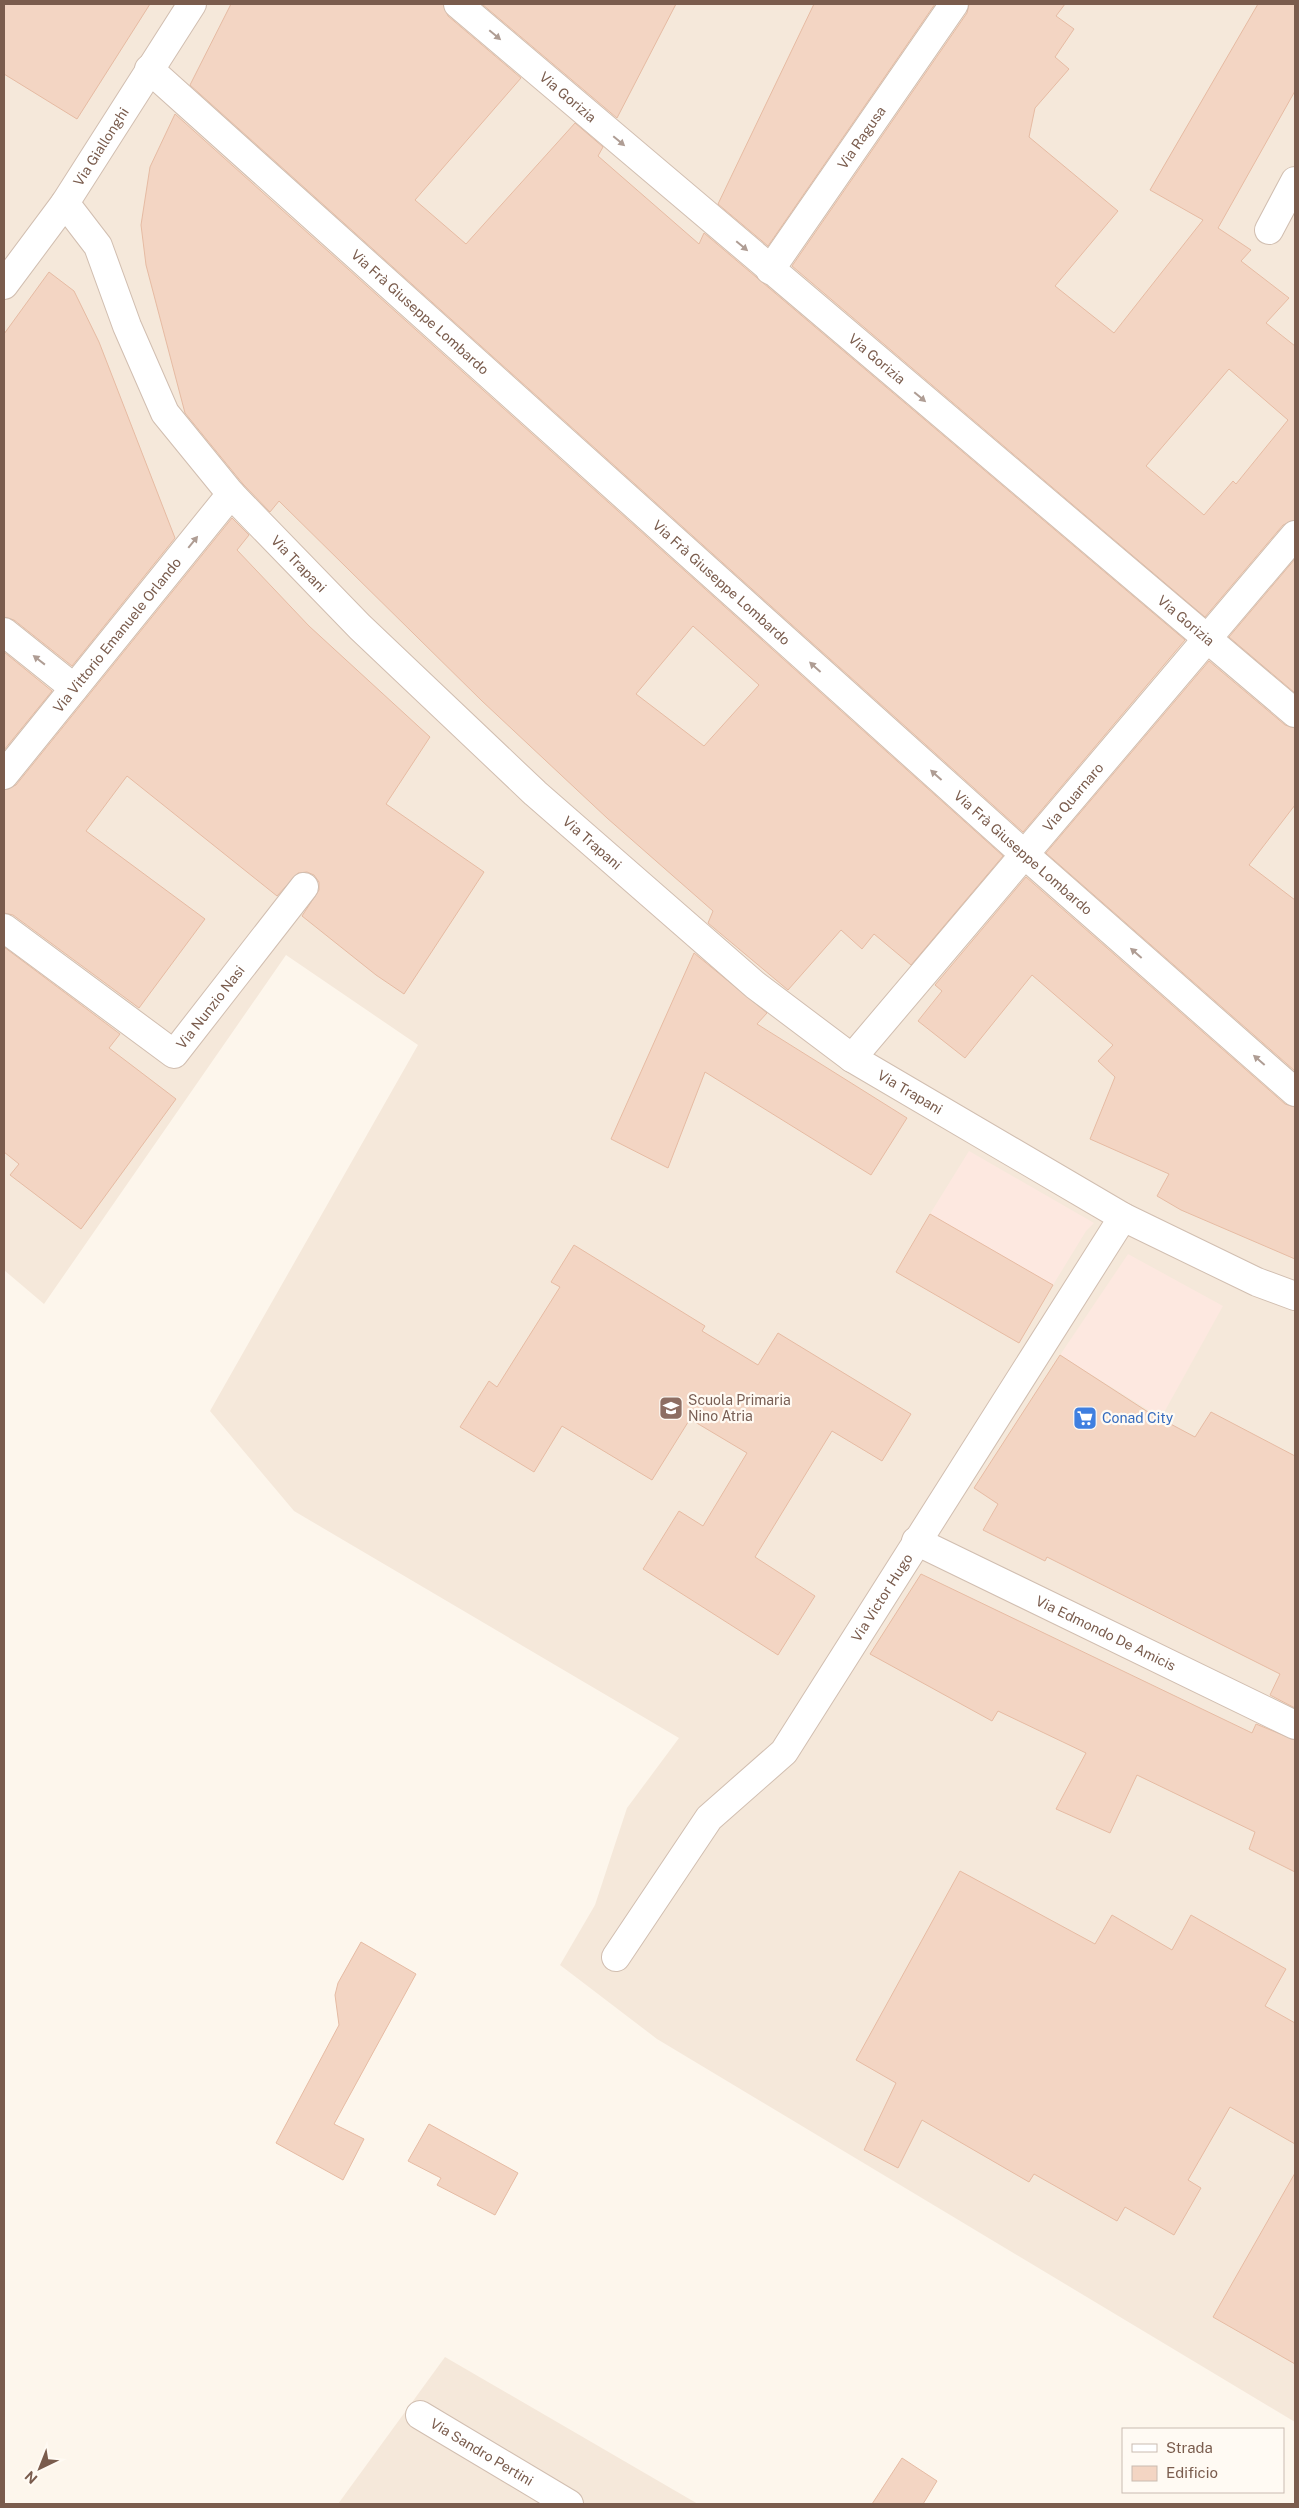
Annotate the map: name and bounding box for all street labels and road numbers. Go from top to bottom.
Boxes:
street label: Via Gorizia [536,69,599,126]
street label: Via Ragusa [834,103,889,172]
street label: Via Giallonghi [70,105,132,189]
street label: Via Frà Giuseppe Lombardo [348,246,492,378]
street label: Via Gorizia [845,330,908,387]
street label: Via Frà Giuseppe Lombardo [649,517,793,648]
street label: Via Trapani [268,532,330,595]
street label: Via Vittorio Emanuele Orlando [50,554,184,716]
street label: Via Gorizia [1154,592,1217,649]
street label: Via Quarnaro [1039,759,1107,835]
street label: Via Frà Giuseppe Lombardo [951,787,1095,918]
street label: Via Trapani [560,813,625,873]
street label: Via Nunzio Nasi [173,962,248,1052]
street label: Via Trapani [875,1067,945,1117]
street label: Via Victor Hugo [848,1550,916,1645]
street label: Via Edmondo De Amicis [1033,1592,1178,1674]
street label: Via Sandro Pertini [428,2415,536,2489]

